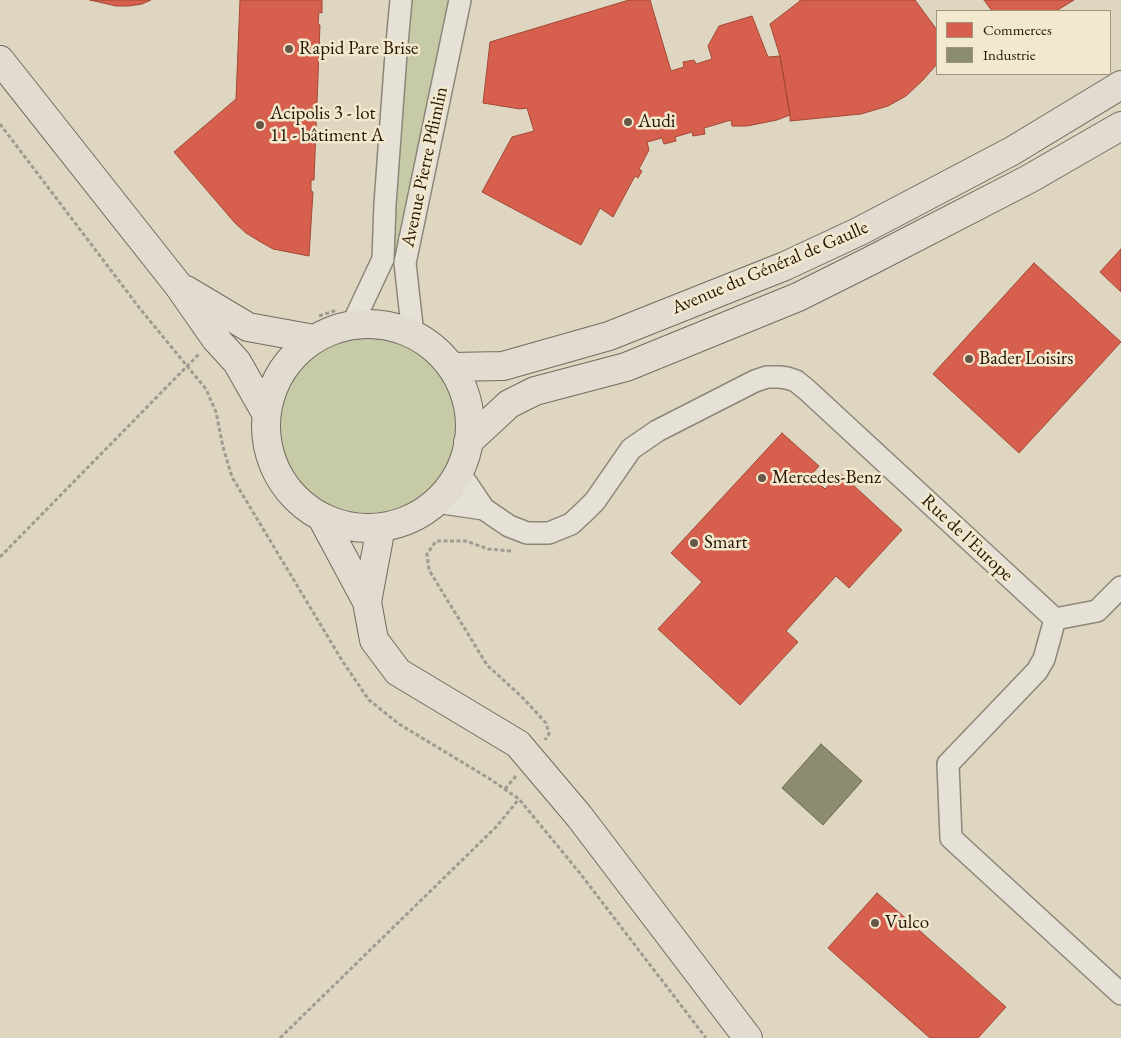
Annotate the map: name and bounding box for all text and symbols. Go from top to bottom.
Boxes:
legend [936,10,1111,75]
text: Commerces [983,20,1052,39]
place label: Rapid Pare Brise [299,38,418,60]
marker: Rapid Pare Brise [283,43,295,55]
text: Industrie [983,45,1036,64]
street label: Avenue Pierre Pflimlin [397,85,453,249]
place label: Acipolis 3 - lot 11 - bâtiment A [270,103,384,147]
place label: Audi [638,111,675,133]
marker: Audi [622,116,634,128]
marker: Acipolis 3 - lot 11 - bâtiment A [254,119,266,131]
street label: Avenue du Général de Gaulle [668,216,872,320]
place label: Bader Loisirs [979,348,1073,370]
marker: Bader Loisirs [963,353,975,365]
place label: Mercedes-Benz [772,467,881,489]
marker: Mercedes-Benz [756,472,768,484]
street label: Rue de l'Europe [916,490,1018,586]
place label: Smart [704,532,748,554]
marker: Smart [688,537,700,549]
place label: Vulco [885,912,929,934]
marker: Vulco [869,917,881,929]

